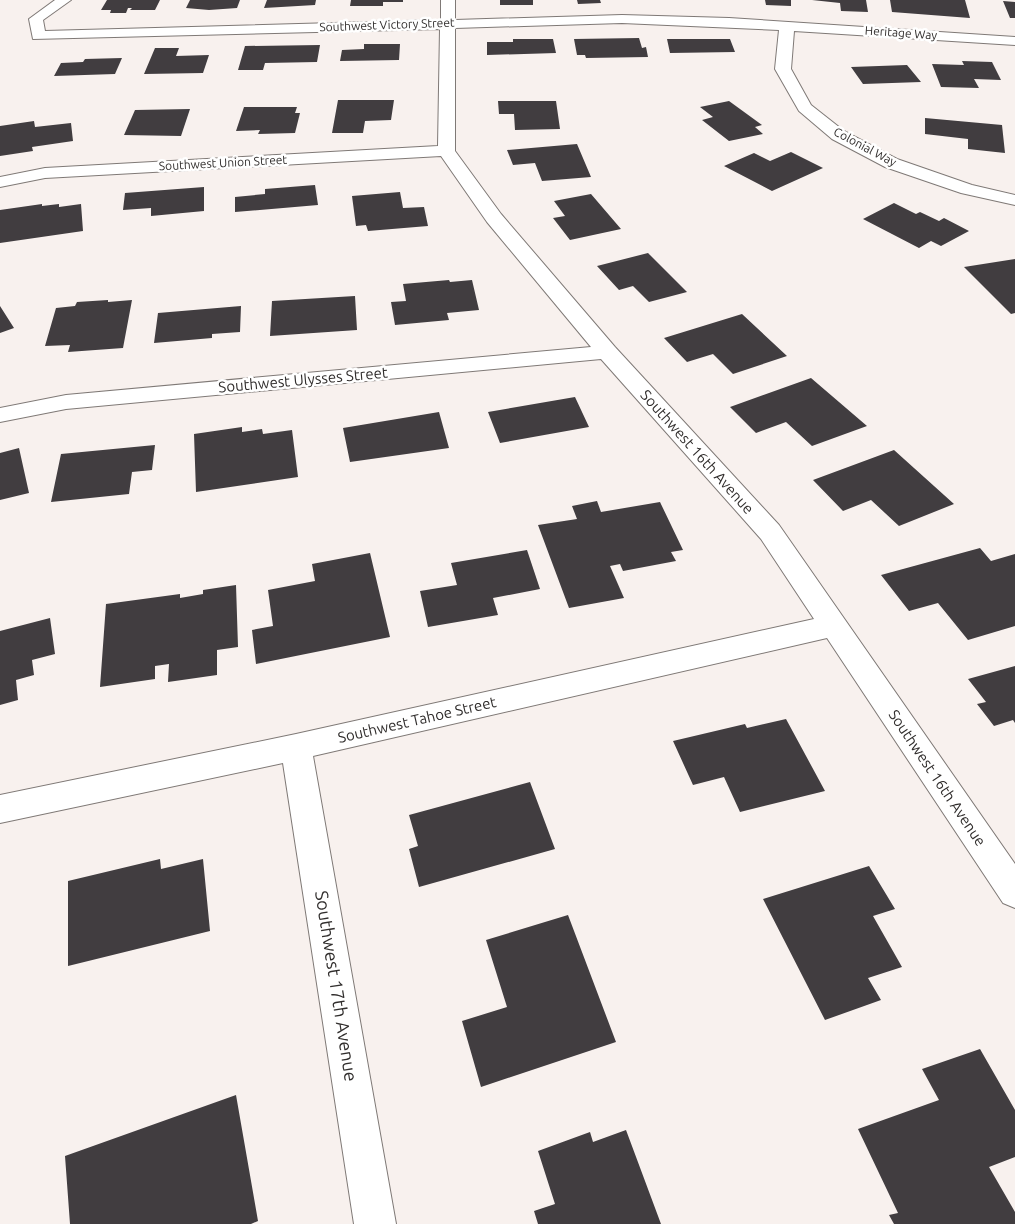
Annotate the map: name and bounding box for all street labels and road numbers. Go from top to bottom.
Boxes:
street label: Southwest Victory Street [319,16,455,33]
street label: Heritage Way [864,23,938,42]
street label: Colonial Way [832,125,899,169]
street label: Southwest Union Street [159,153,288,172]
street label: Southwest Ulysses Street [218,364,388,395]
street label: Southwest 16th Avenue [637,386,757,517]
street label: Southwest Tahoe Street [336,693,498,746]
street label: Southwest 16th Avenue [885,706,989,849]
street label: Southwest 17th Avenue [312,889,362,1083]

